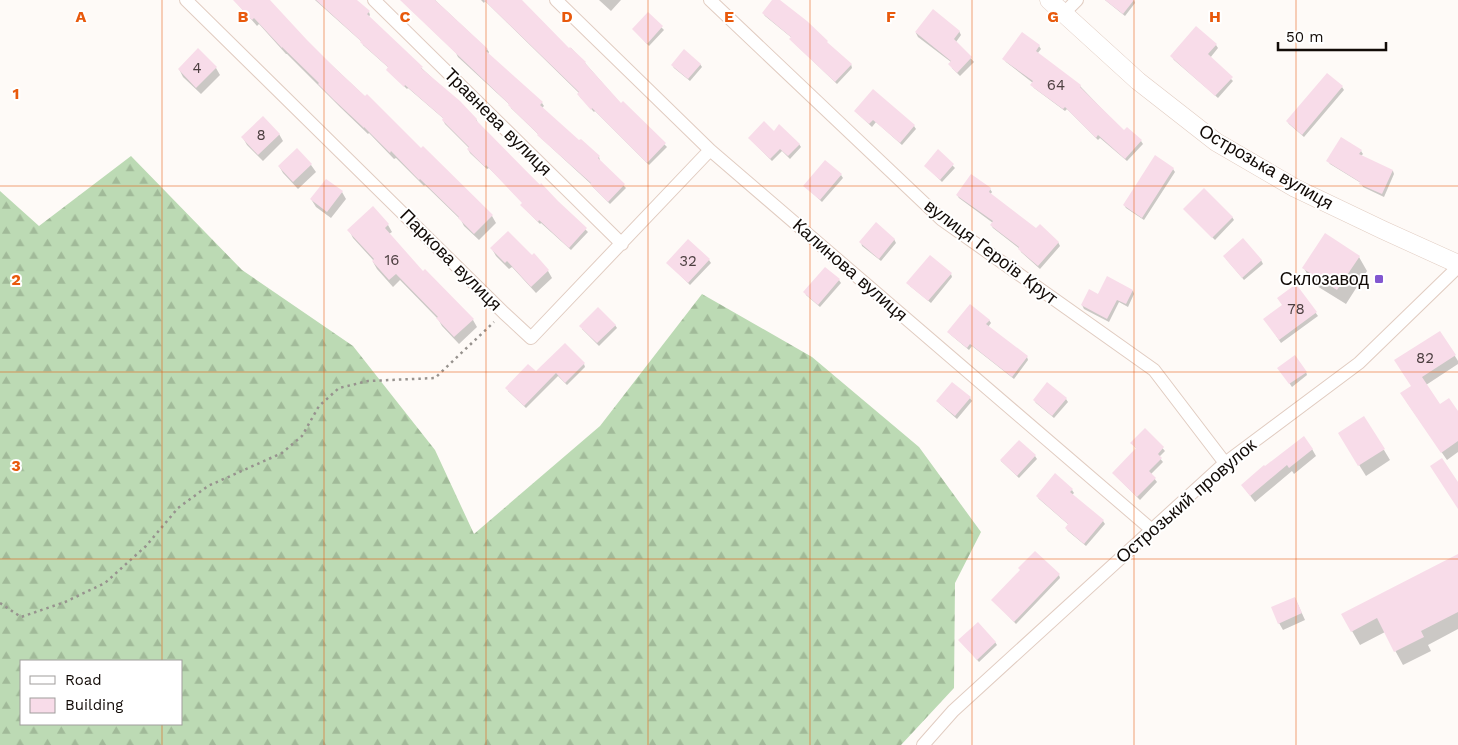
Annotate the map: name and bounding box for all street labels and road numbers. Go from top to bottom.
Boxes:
street label: Травнева вулиця [440,64,556,180]
street label: Острозька вулиця [1195,120,1337,214]
street label: вулиця Героїв Крут [921,195,1062,309]
street label: Паркова вулиця [396,205,506,315]
street label: Калинова вулиця [789,214,912,325]
street label: Острозький провулок [1111,434,1260,567]

